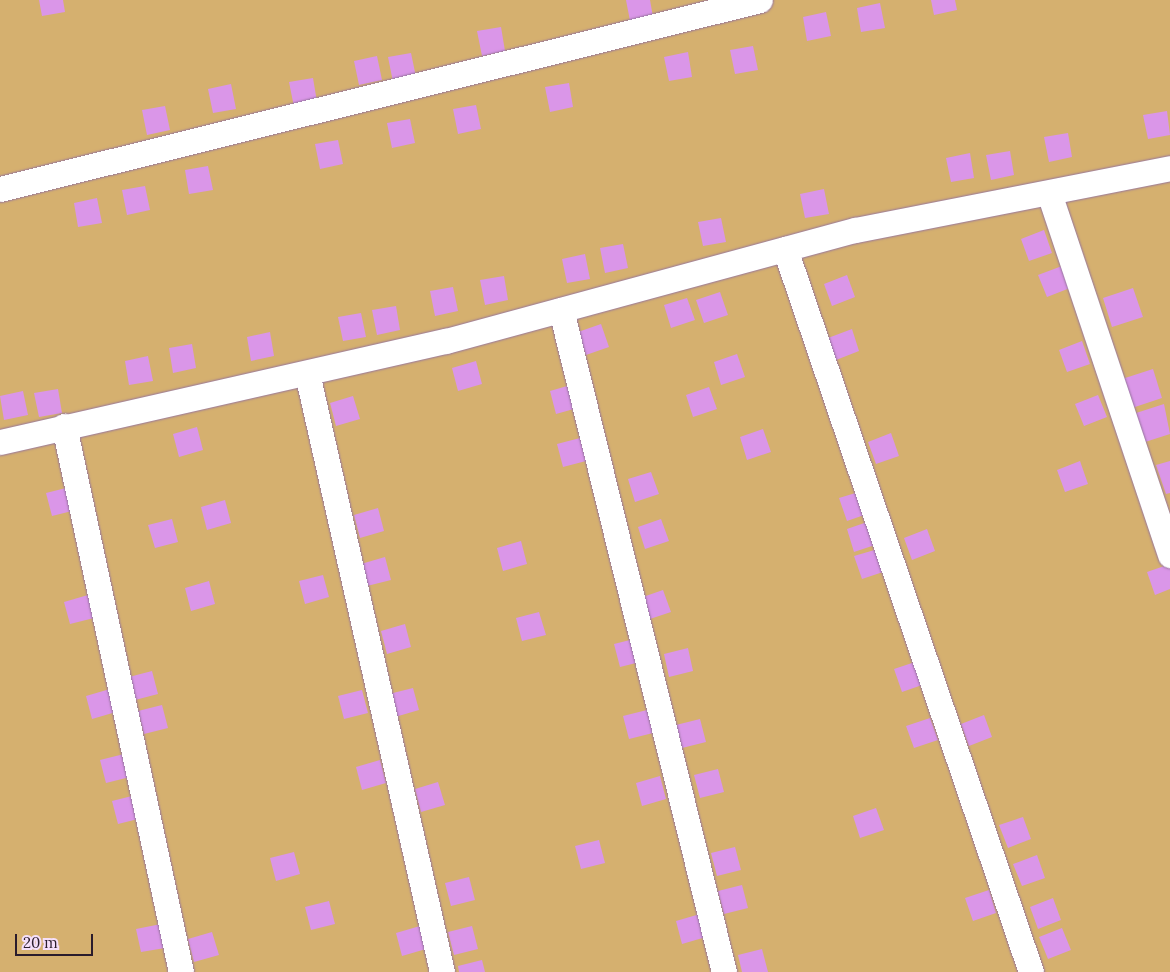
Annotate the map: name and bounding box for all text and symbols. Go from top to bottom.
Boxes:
scale bar [18,924,95,956]
text: 20 m [23,933,58,952]

